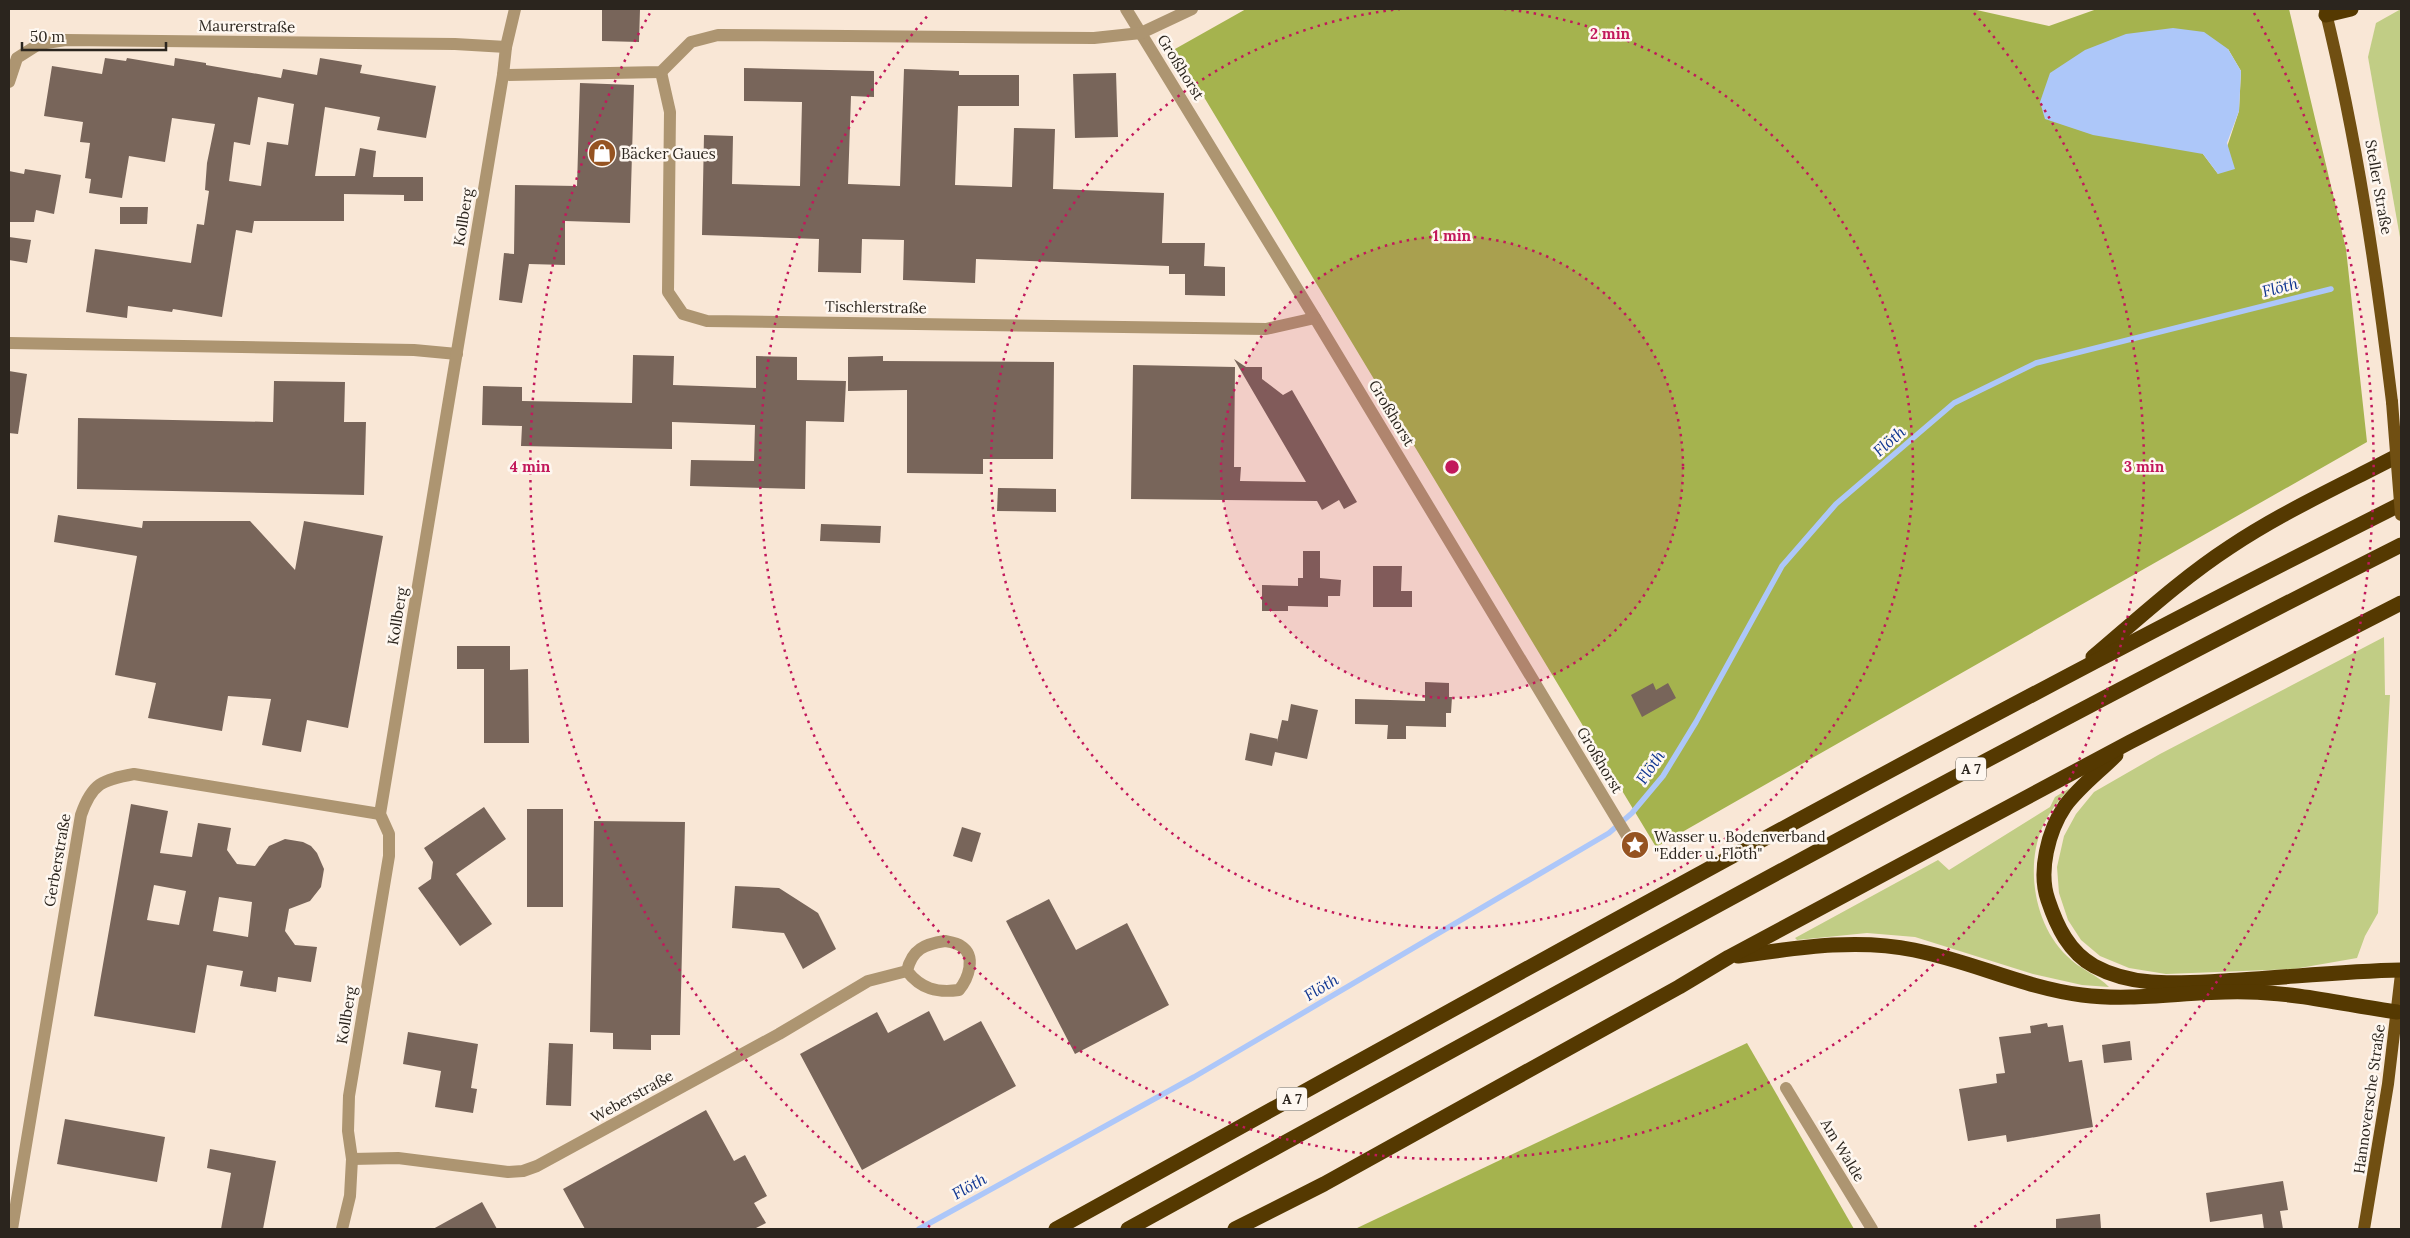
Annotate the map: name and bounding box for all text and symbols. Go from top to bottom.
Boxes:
street label: Maurerstraße [199,16,295,36]
scale bar [22,20,166,52]
text: 2 min [1590,24,1631,43]
text: 50 m [30,27,65,46]
street label: Großhorst [1153,31,1209,103]
shop icon: Bäcker Gaues [587,138,617,168]
street label: Steller Straße [2361,138,2397,236]
place label: Bäcker Gaues [621,144,716,163]
street label: Kollberg [449,186,477,247]
text: 1 min [1433,226,1472,245]
water label: Flöth [2260,273,2300,301]
street label: Tischlerstraße [825,297,927,317]
street label: Großhorst [1365,377,1419,450]
water label: Flöth [1869,421,1909,461]
text: 4 min [510,457,551,476]
text: 3 min [2124,457,2165,476]
centre of rings [1443,458,1461,476]
street label: Kollberg [383,585,411,646]
street label: Großhorst [1573,724,1627,797]
water label: Flöth [1631,746,1669,788]
road number: A 7 [1956,758,1986,781]
street label: Gerberstraße [39,812,75,908]
place label: Wasser u. Bodenverband "Edder u. Flöth" [1654,827,1826,863]
place icon: Wasser u. Bodenverband "Edder u. Flöth" [1620,830,1650,860]
water label: Flöth [1300,969,1342,1005]
street label: Kollberg [332,984,360,1045]
street label: Hannoversche Straße [2349,1023,2389,1175]
street label: Weberstraße [588,1066,676,1126]
road number: A 7 [1277,1088,1307,1110]
street label: Am Walde [1816,1114,1869,1185]
water label: Flöth [948,1168,990,1204]

